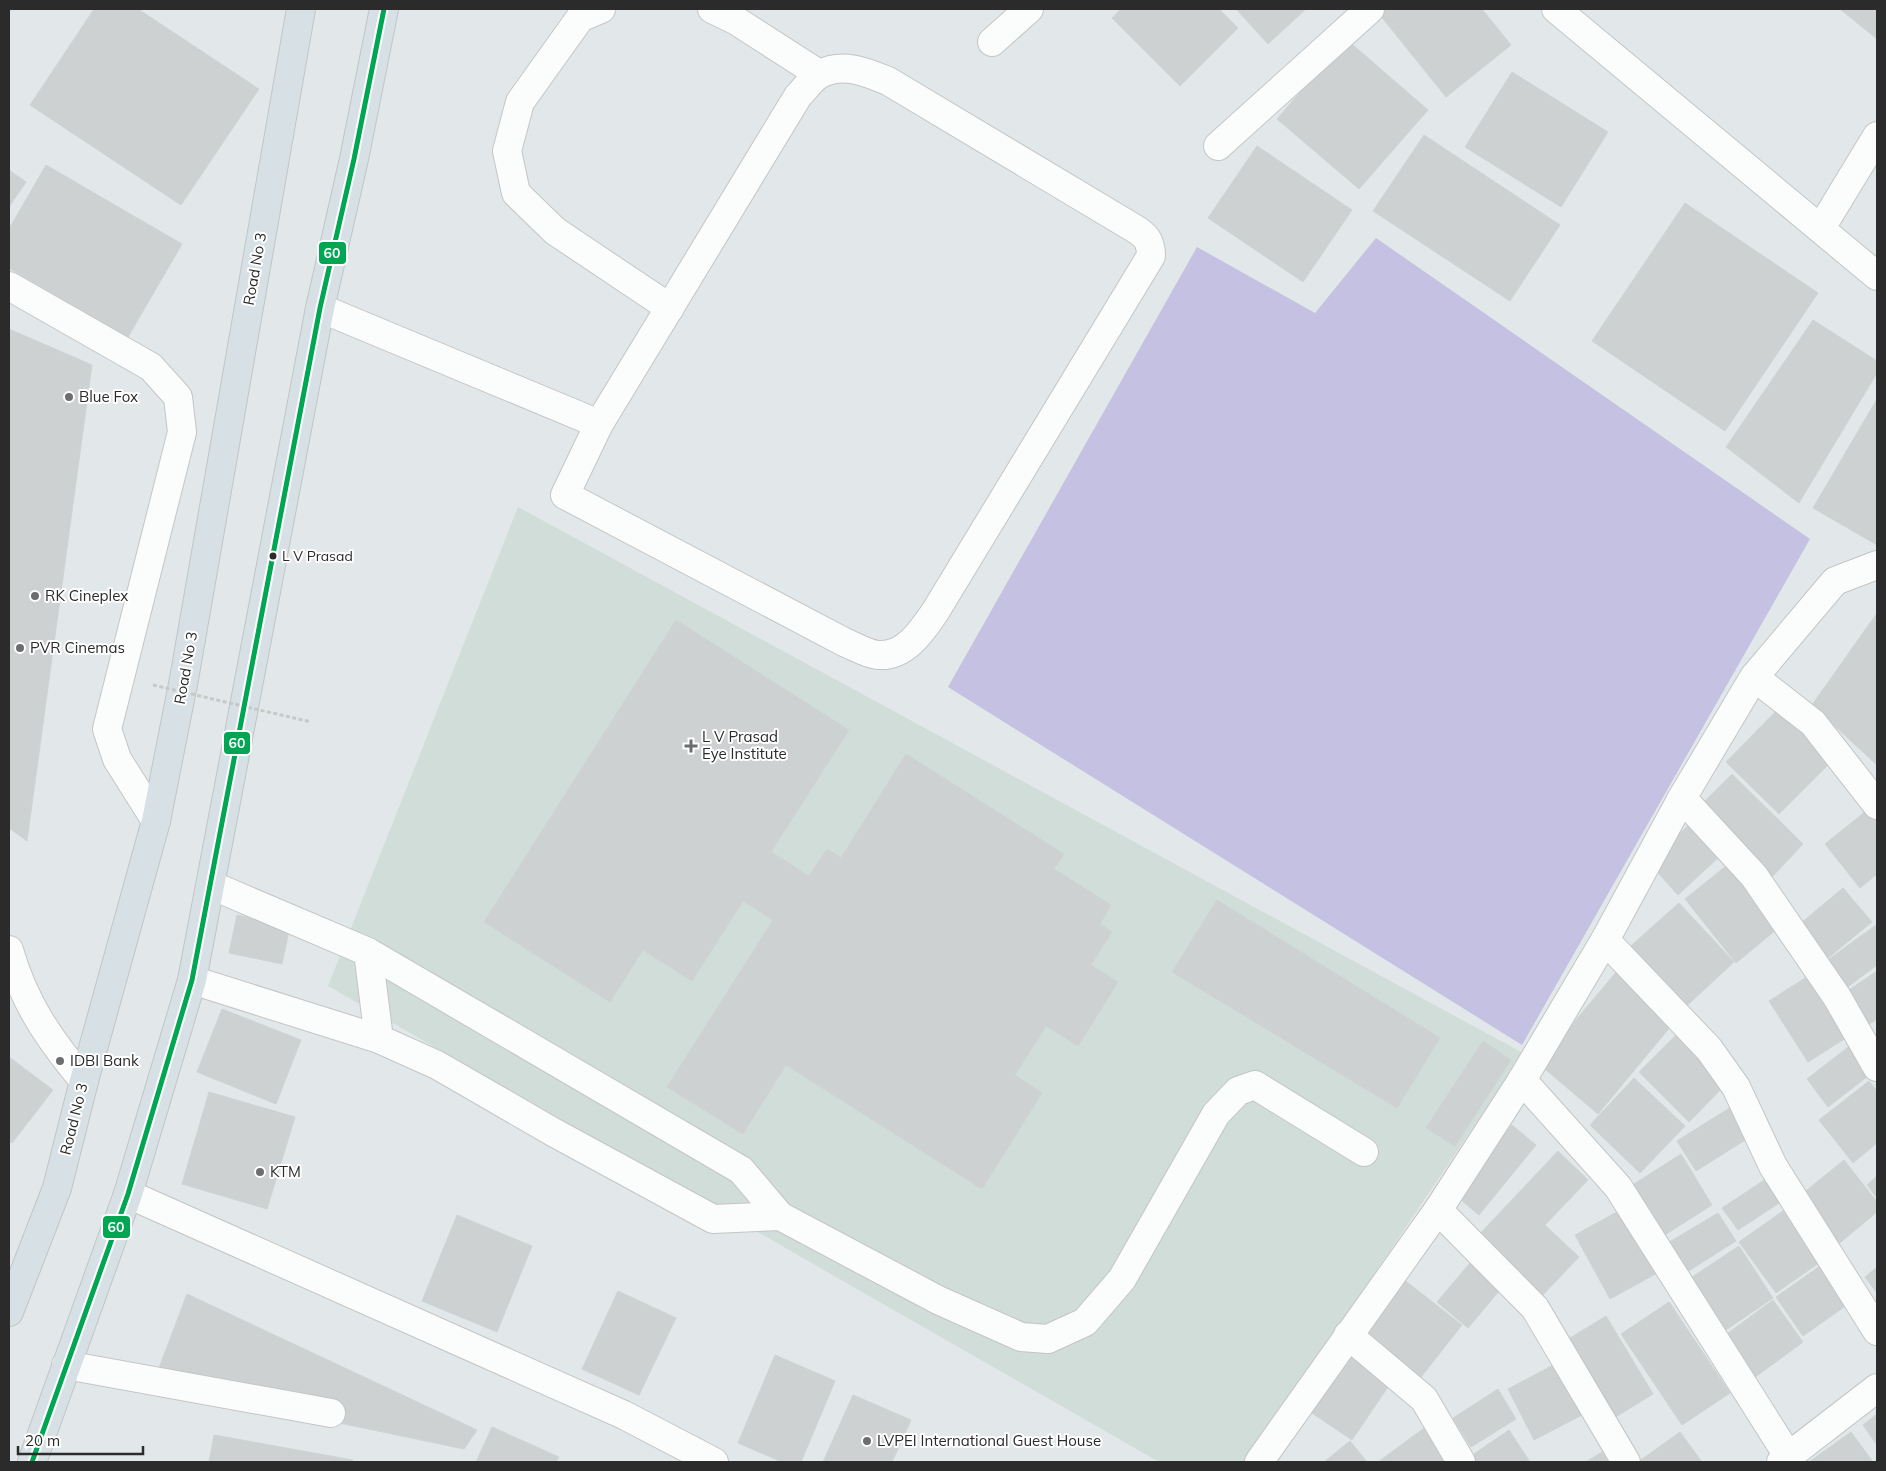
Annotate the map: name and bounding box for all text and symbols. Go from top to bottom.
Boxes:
street label: Road No 3 [239,231,270,307]
line badge: 60 [318,241,347,265]
text: 60 [324,244,340,262]
place label: Blue Fox [79,387,138,406]
marker: Blue Fox [63,391,75,403]
place label: L V Prasad [282,547,353,565]
marker: L V Prasad [268,551,278,561]
place label: RK Cineplex [45,586,128,605]
marker: RK Cineplex [29,590,41,602]
street label: Road No 3 [170,630,201,706]
place label: PVR Cinemas [30,638,125,657]
marker: PVR Cinemas [14,642,26,654]
place label: L V Prasad Eye Institute [702,727,787,763]
line badge: 60 [223,731,251,755]
text: 60 [229,734,245,752]
marker: L V Prasad Eye Institute [684,739,698,753]
place label: IDBI Bank [70,1051,139,1070]
marker: IDBI Bank [54,1055,66,1067]
street label: Road No 3 [55,1081,92,1157]
place label: KTM [270,1162,301,1181]
marker: KTM [254,1166,266,1178]
line badge: 60 [102,1215,131,1239]
text: 60 [108,1218,124,1236]
scale bar [18,1424,142,1456]
text: 20 m [25,1431,60,1450]
place label: LVPEI International Guest House [877,1431,1101,1450]
marker: LVPEI International Guest House [861,1435,873,1447]

